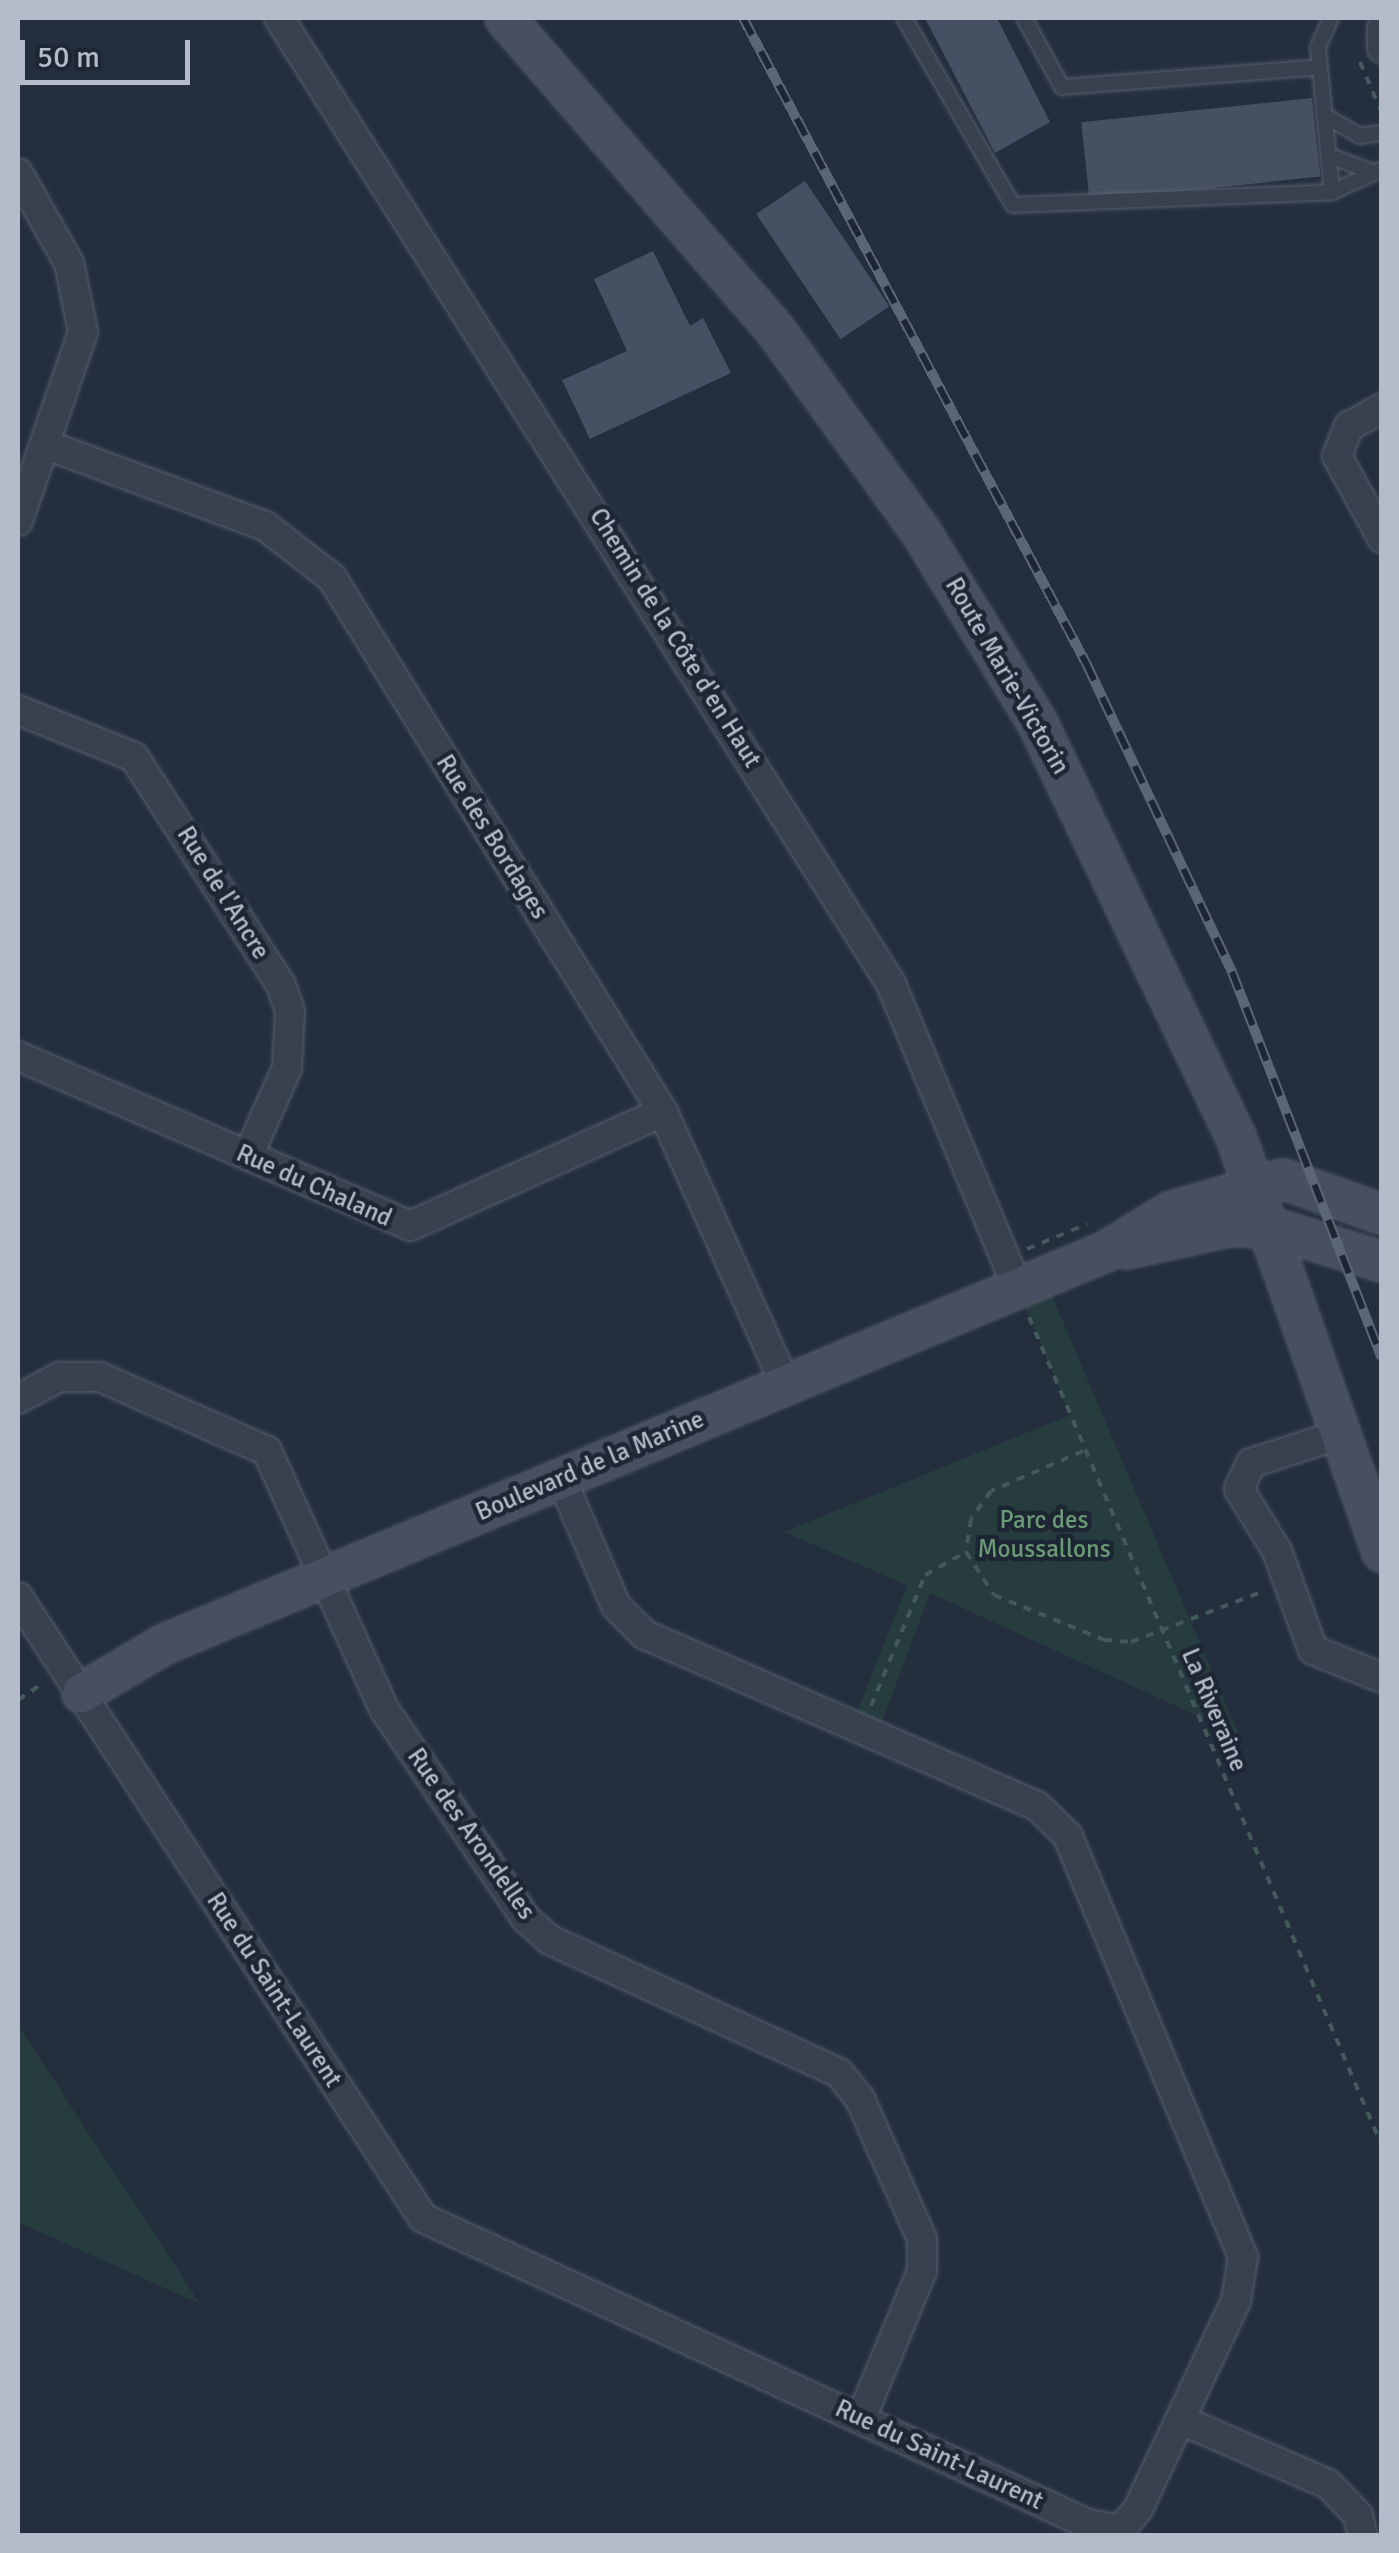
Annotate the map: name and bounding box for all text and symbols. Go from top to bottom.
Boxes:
scale bar [25,20,195,82]
text: 50 m [37,39,100,76]
street label: Chemin de la Côte d'en Haut [583,503,767,773]
street label: Route Marie-Victorin [938,572,1076,780]
street label: Rue des Bordages [430,749,554,925]
street label: Rue de l'Ancre [170,821,276,965]
street label: Rue du Chaland [232,1138,396,1234]
street label: Boulevard de la Marine [471,1404,709,1528]
park label: Parc des Moussallons [977,1506,1111,1565]
street label: La Riveraine [1175,1644,1253,1776]
street label: Rue des Arondelles [401,1743,541,1925]
street label: Rue du Saint-Laurent [200,1887,348,2093]
street label: Rue du Saint-Laurent [830,2394,1048,2516]

